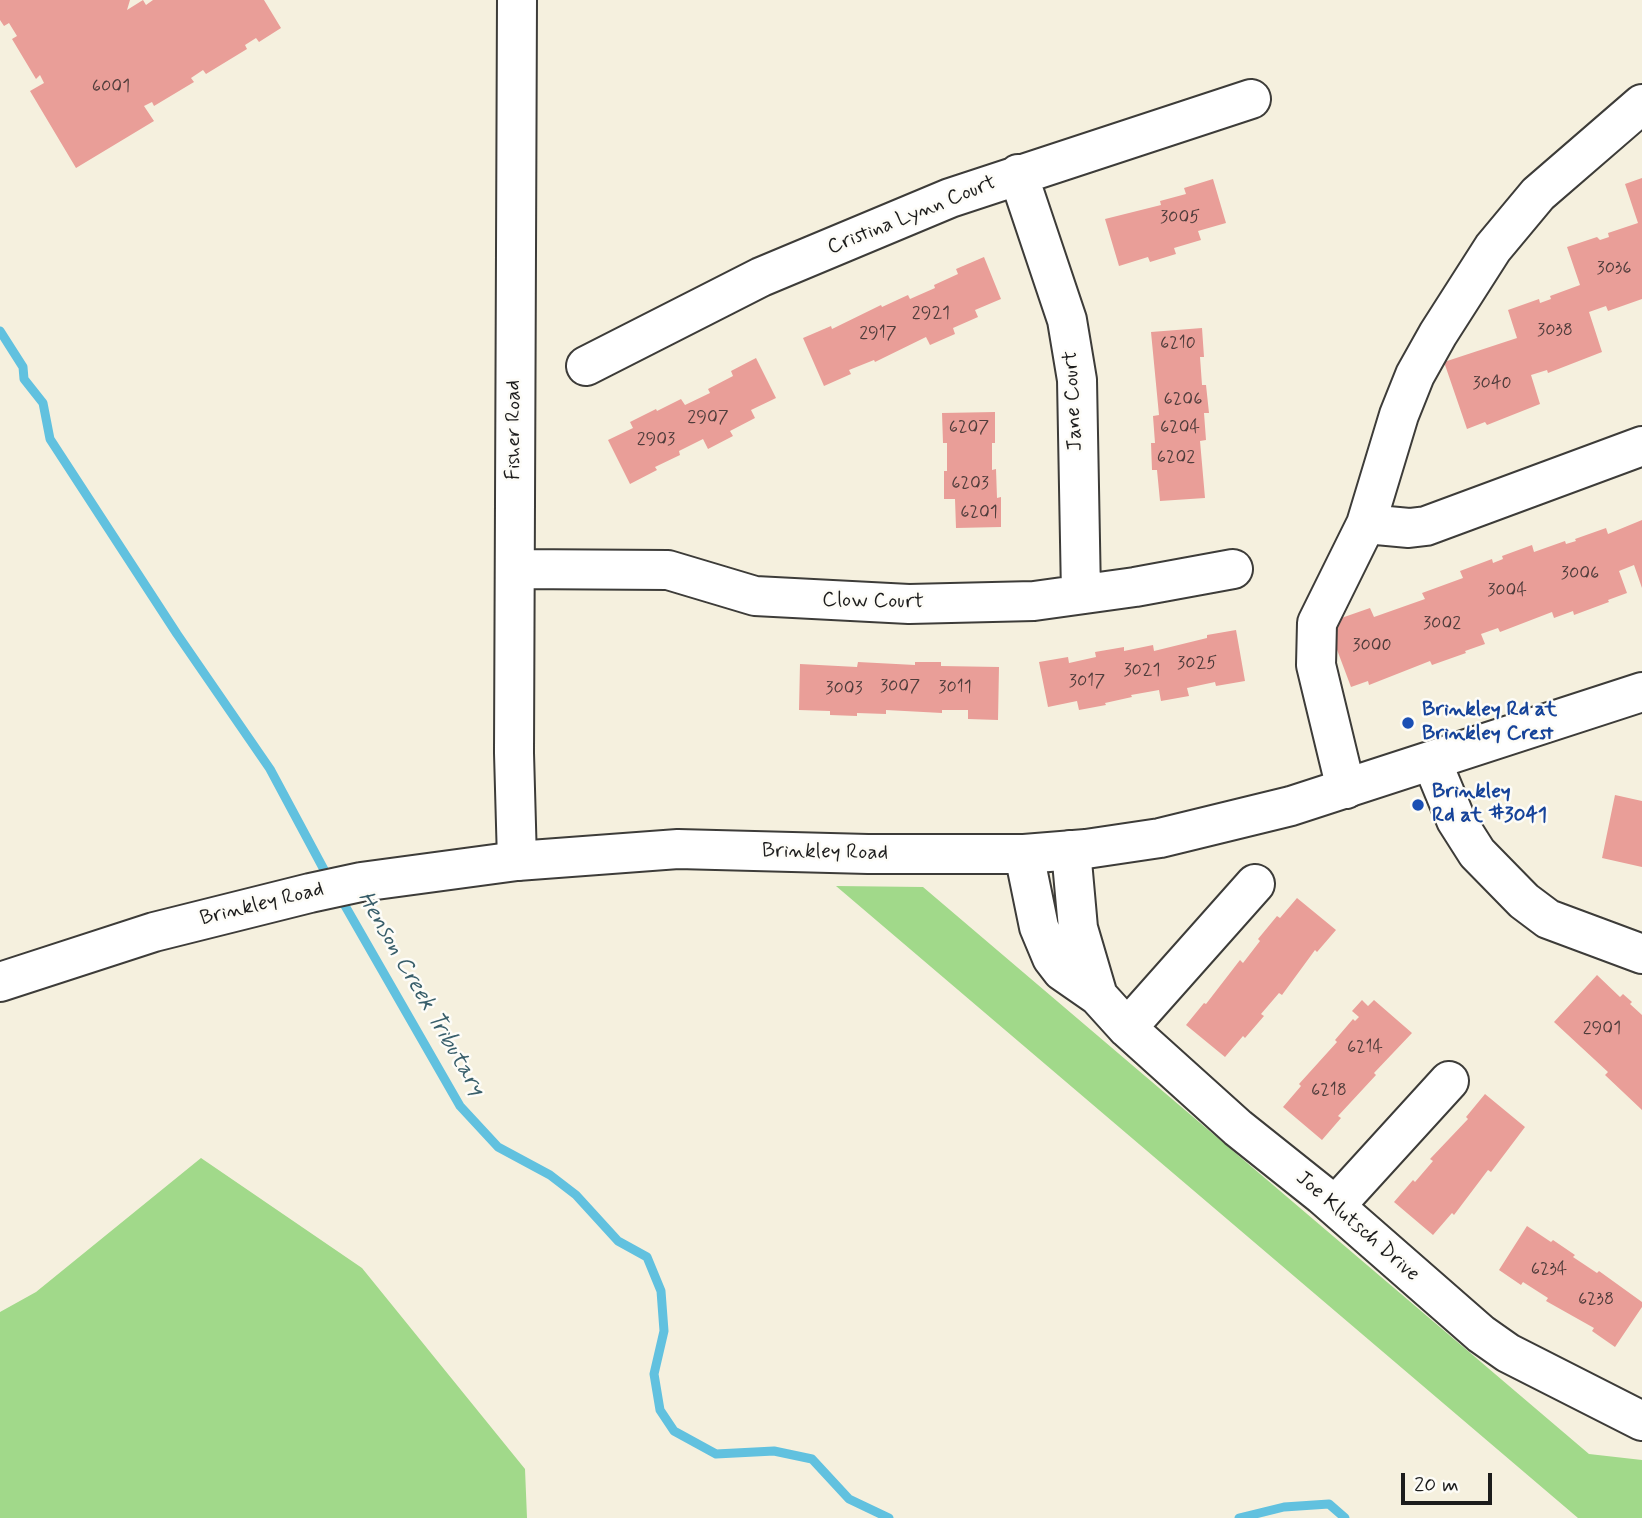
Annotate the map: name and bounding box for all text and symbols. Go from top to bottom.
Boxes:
house number: 6001 [92,76,130,98]
street label: Cristina Lynn Court [824,171,1000,261]
house number: 3005 [1160,207,1200,229]
house number: 3036 [1597,258,1631,280]
house number: 2921 [912,303,950,325]
house number: 3038 [1537,320,1573,342]
house number: 2917 [859,323,897,345]
house number: 6210 [1160,333,1196,355]
street label: Jane Court [1059,350,1089,452]
house number: 3040 [1472,373,1512,395]
street label: Fisher Road [502,380,528,480]
house number: 6206 [1164,389,1202,411]
house number: 2907 [687,407,729,429]
house number: 6207 [949,417,989,439]
house number: 6204 [1160,417,1200,439]
house number: 2903 [637,429,675,451]
house number: 6202 [1157,447,1195,469]
house number: 6203 [951,473,989,495]
house number: 6201 [960,502,998,524]
house number: 3006 [1561,563,1599,585]
house number: 3004 [1487,580,1527,602]
street label: Clow Court [822,589,924,615]
house number: 3002 [1423,613,1461,635]
house number: 3000 [1352,635,1392,657]
house number: 3025 [1177,653,1217,675]
house number: 3021 [1123,660,1161,682]
house number: 3017 [1069,671,1105,693]
house number: 3007 [880,676,920,698]
house number: 3011 [938,677,972,699]
house number: 3003 [825,678,863,700]
place label: Brinkley Rd at Brinkley Crest [1422,698,1557,748]
marker: Brinkley Rd at Brinkley Crest [1400,715,1416,731]
place label: Brinkley Rd at #3041 [1432,780,1547,830]
marker: Brinkley Rd at #3041 [1410,797,1426,813]
street label: Brinkley Road [762,839,888,867]
street label: Brinkley Road [198,877,326,933]
water label: Henson Creek Tributary [350,887,490,1101]
house number: 2901 [1583,1018,1621,1040]
house number: 6214 [1347,1037,1383,1059]
house number: 6218 [1311,1080,1347,1102]
street label: Joe Klutsch Drive [1290,1166,1424,1288]
house number: 6234 [1531,1259,1567,1281]
house number: 6238 [1578,1289,1614,1311]
scale bar [1404,1458,1495,1502]
text: 20 m [1414,1471,1459,1499]

